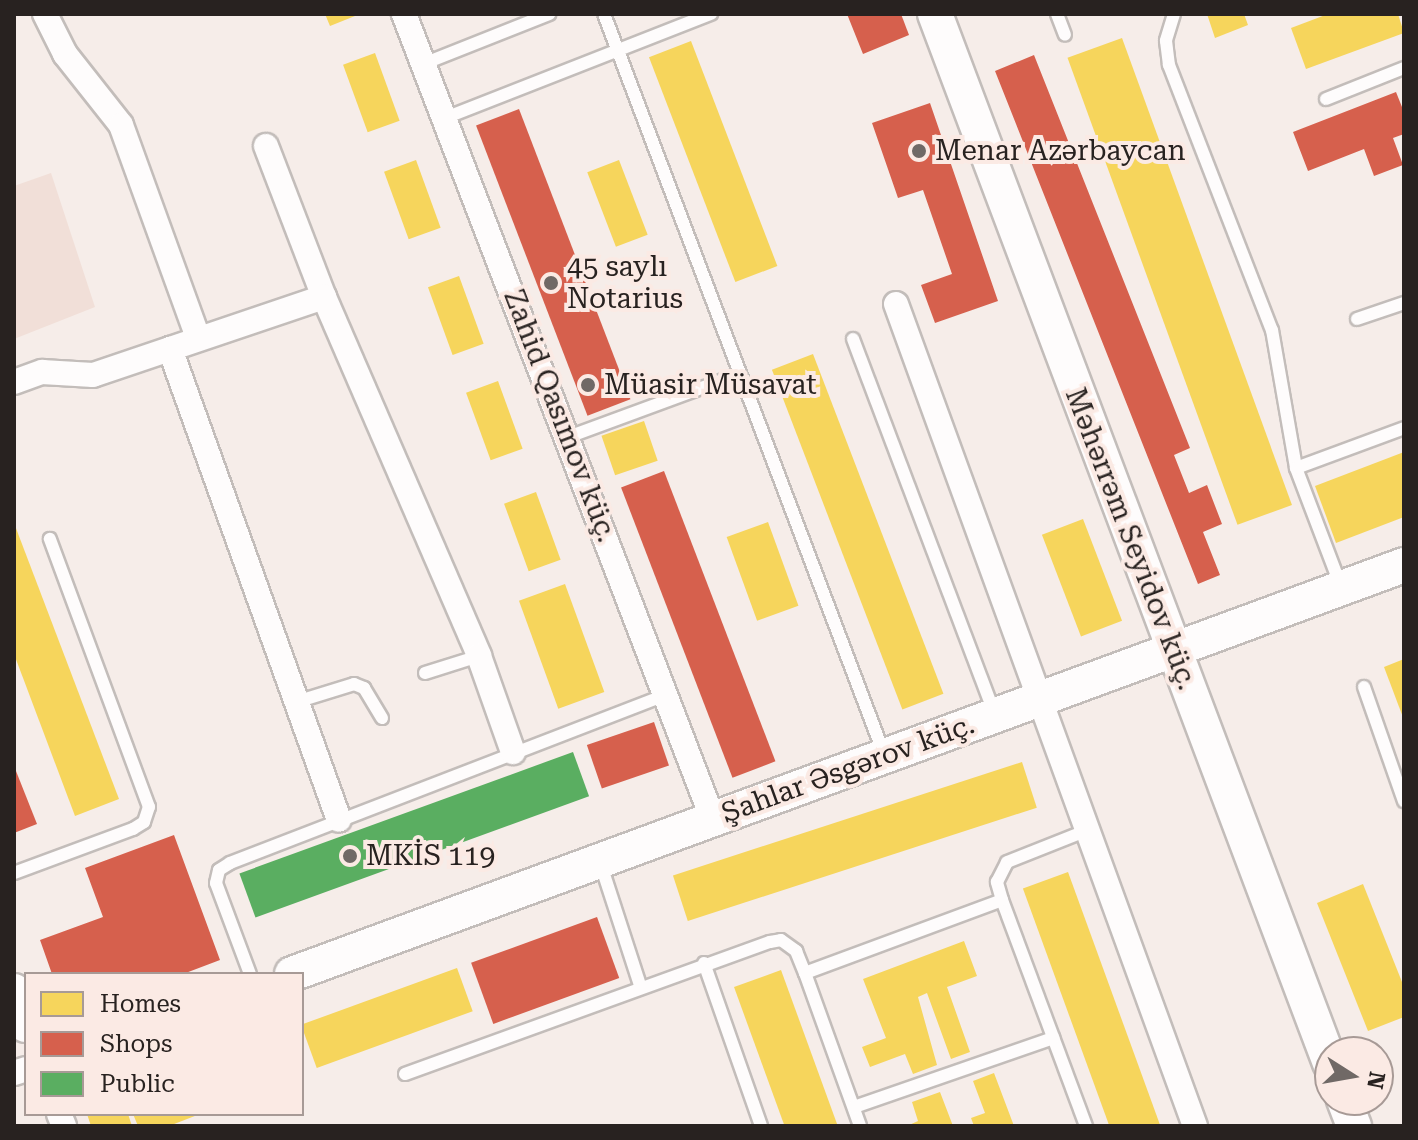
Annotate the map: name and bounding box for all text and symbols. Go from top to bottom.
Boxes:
place label: Menar Azərbaycan [935,134,1186,168]
marker: Menar Azərbaycan [910,142,928,160]
place label: 45 saylı Notarius [567,250,683,316]
marker: 45 saylı Notarius [542,274,560,292]
street label: Zahid Qasımov küç. [496,285,624,547]
place label: Müasir Müsavat [604,368,817,402]
marker: Müasir Müsavat [579,376,597,394]
street label: Məhərrəm Seyidov küç. [1058,383,1204,695]
street label: Şahlar Əsgərov küç. [717,708,979,830]
place label: MKİS 119 [366,839,495,873]
marker: MKİS 119 [341,847,359,865]
legend [24,972,304,1116]
text: Homes [100,990,181,1018]
text: Shops [100,1030,172,1058]
north arrow [1314,1036,1394,1116]
text: Public [100,1070,175,1098]
text: N [1362,1070,1390,1091]

